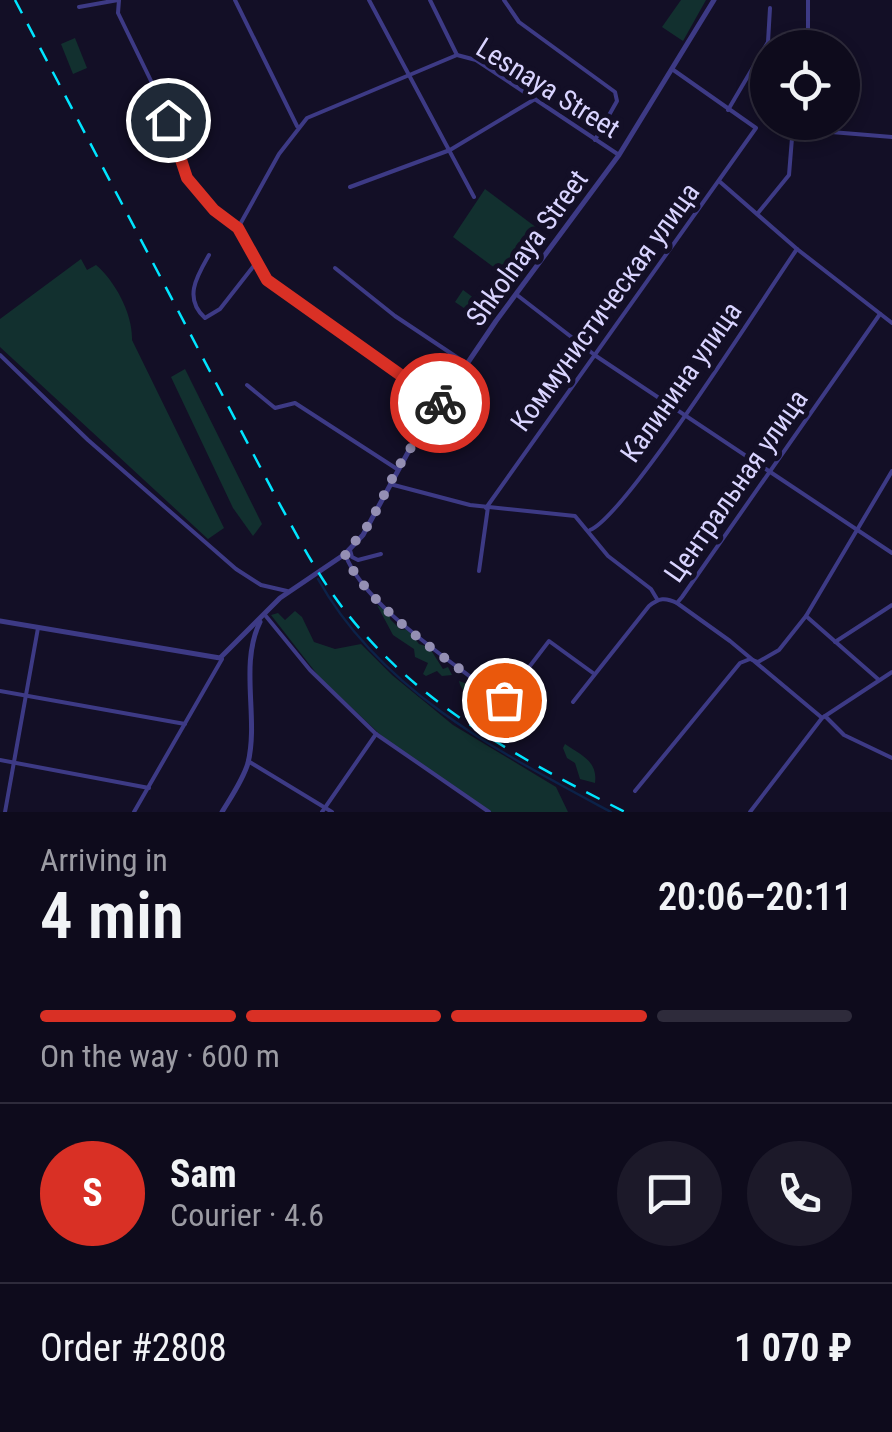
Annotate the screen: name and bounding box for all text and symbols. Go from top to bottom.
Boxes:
map controls [750,30,860,140]
button: locate [750,30,860,140]
street label: Lesnaya Street [470,31,626,145]
pin [126,78,211,163]
icon: home [141,93,196,148]
street label: Shkolnaya Street [459,164,595,332]
street label: Коммунистическая улица [504,176,706,438]
street label: Калинина улица [614,296,748,468]
courier [390,353,490,453]
icon: bike [413,376,468,431]
street label: Центральная улица [657,383,815,589]
pin [462,658,547,743]
icon: bag [477,673,532,728]
text: Arriving in [40,841,168,879]
text: 20:06–20:11 [658,875,852,919]
text: 4 min [40,878,184,954]
text: On the way · 600 m [40,1037,280,1075]
button: chat [617,1141,722,1246]
button: phone [747,1141,852,1246]
text: Sam [170,1152,237,1196]
text: S [82,1171,103,1215]
text: Courier · 4.6 [170,1196,324,1234]
text: Order #2808 [40,1326,227,1370]
text: 1 070 ₽ [734,1326,852,1370]

